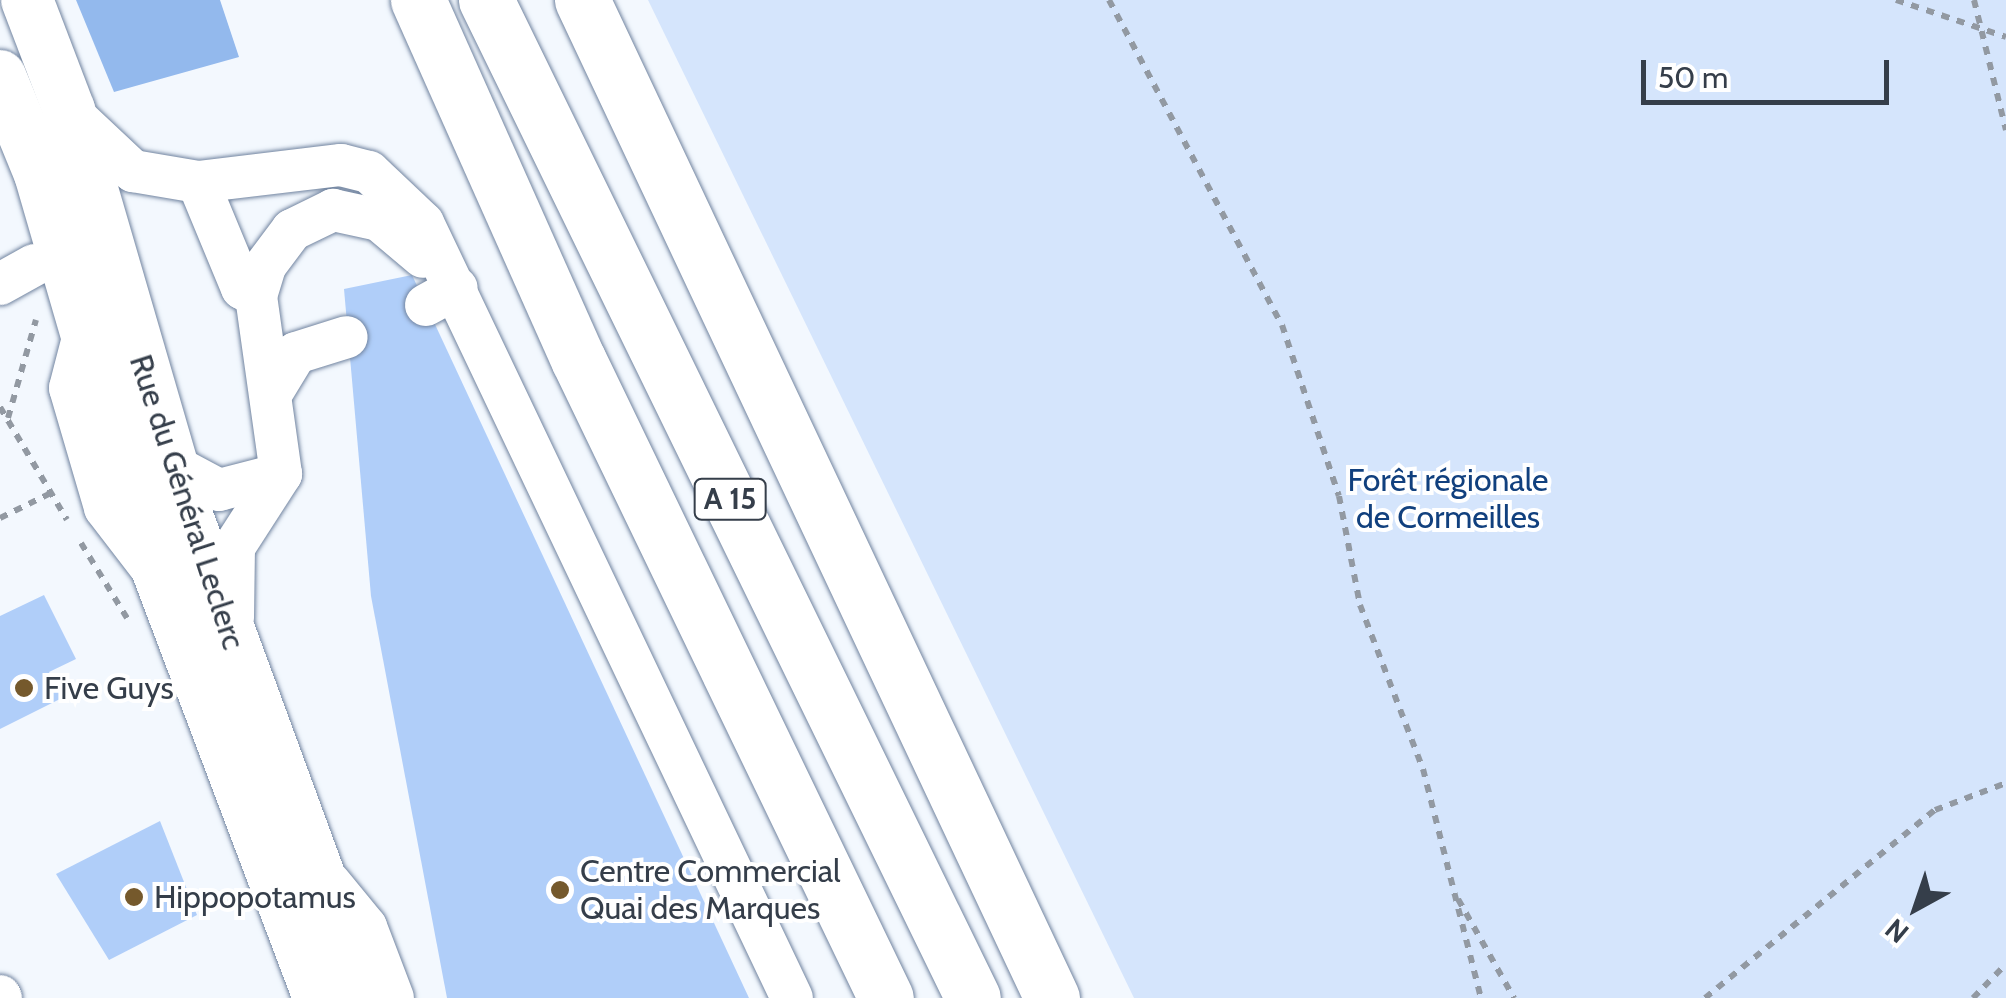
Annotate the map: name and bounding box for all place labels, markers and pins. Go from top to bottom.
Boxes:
place label: Five Guys [44,669,174,707]
marker: Five Guys [13,677,35,699]
place label: Centre Commercial Quai des Marques [580,853,841,928]
place label: Hippopotamus [154,878,356,916]
marker: Centre Commercial Quai des Marques [549,879,571,901]
marker: Hippopotamus [123,886,145,908]

